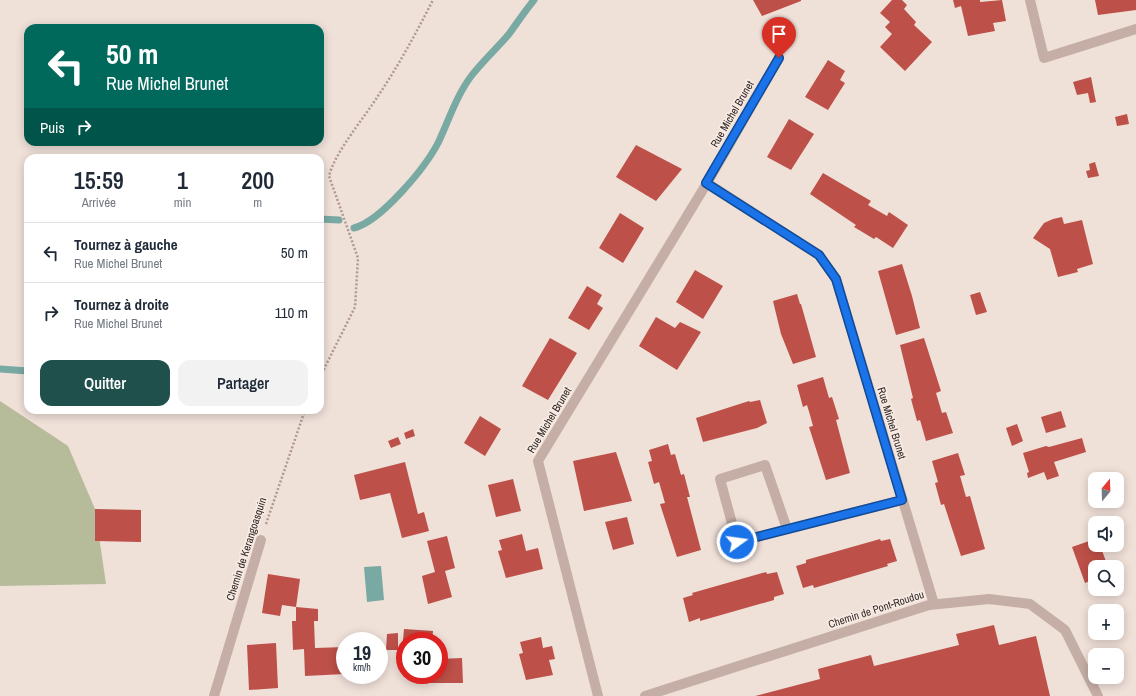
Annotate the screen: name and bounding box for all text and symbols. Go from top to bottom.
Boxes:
pin [762,17,796,58]
icon: arrive [768,23,790,45]
text: 50 m [106,35,158,73]
icon: left [40,40,92,92]
text: Rue Michel Brunet [106,71,228,96]
street label: Rue Michel Brunet [707,78,757,150]
icon: right [73,116,95,138]
text: Puis [40,117,65,138]
text: 15:59 [74,164,124,196]
text: 1 [177,164,188,196]
text: 200 [241,164,274,196]
text: Arrivée [82,194,116,211]
text: min [174,194,191,211]
text: m [253,194,262,211]
text: Tournez à gauche [74,234,178,255]
icon: left [40,242,62,264]
text: 50 m [281,242,308,263]
text: Rue Michel Brunet [74,255,162,272]
text: Tournez à droite [74,294,169,315]
icon: right [40,302,62,324]
text: 110 m [275,302,308,323]
text: Rue Michel Brunet [74,315,162,332]
button: Quitter [40,360,170,406]
button: Partager [178,360,308,406]
street label: Rue Michel Brunet [524,384,574,456]
street label: Rue Michel Brunet [874,385,910,461]
north arrow [1088,472,1124,508]
map controls [1088,472,1124,684]
street label: Chemin de Kerangoasquin [223,496,269,602]
button: sound [1088,516,1124,552]
position arrow [716,521,758,563]
button: search [1088,560,1124,596]
street label: Chemin de Pont-Roudou [826,587,926,631]
button: + [1088,604,1124,640]
speed limit sign: 30 [396,632,448,684]
text: 19 [353,639,371,666]
button: − [1088,648,1124,684]
text: km/h [353,661,371,674]

